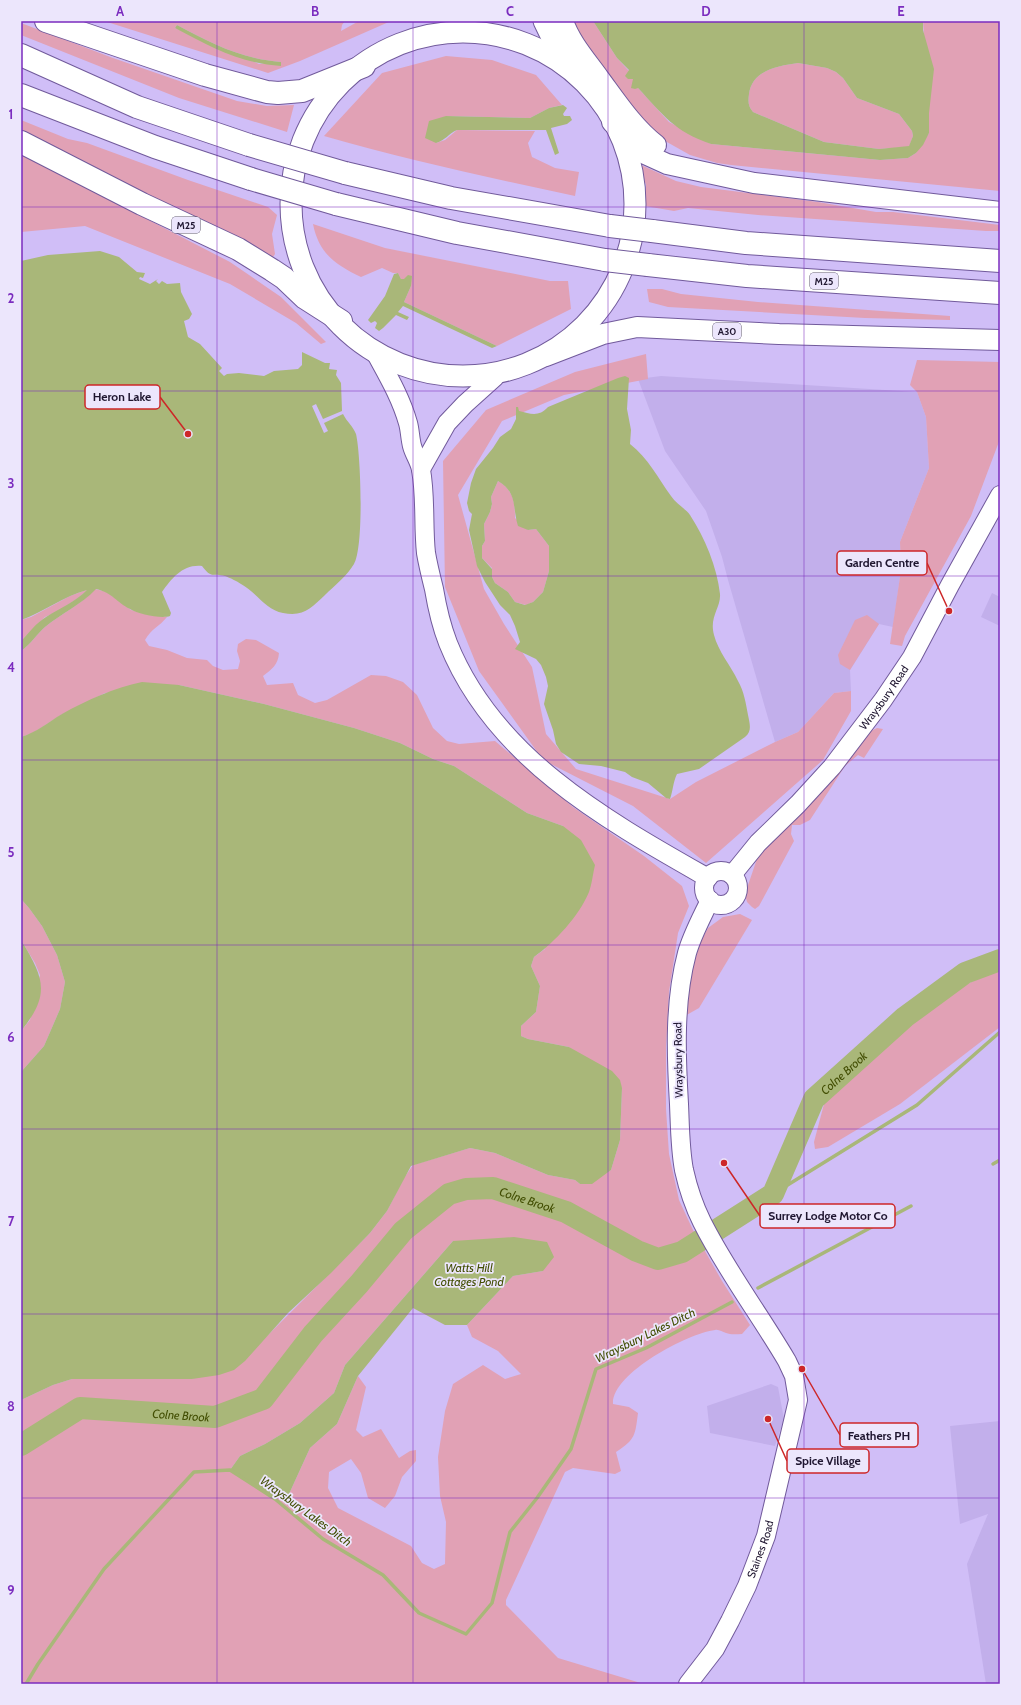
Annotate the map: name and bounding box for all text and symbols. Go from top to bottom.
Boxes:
text: A [116,3,125,19]
text: B [311,3,319,19]
text: C [506,3,514,19]
text: D [701,3,711,19]
text: E [897,3,905,19]
text: 1 [9,106,13,122]
road number: M25 [172,217,200,233]
road number: M25 [810,273,838,289]
text: 2 [8,290,15,306]
road number: A30 [713,323,741,339]
callout: Heron Lake [85,385,160,409]
text: Heron Lake [93,389,151,404]
text: 3 [7,475,15,491]
callout: Garden Centre [837,551,927,575]
text: Garden Centre [845,555,919,570]
text: 4 [7,659,15,675]
street label: Wraysbury Road [856,663,911,732]
text: 5 [8,844,15,860]
street label: Wraysbury Road [670,1022,686,1098]
text: 6 [7,1029,15,1045]
water label: Colne Brook [817,1047,870,1097]
water label: Colne Brook [498,1183,558,1216]
callout: Surrey Lodge Motor Co [760,1204,895,1228]
text: Surrey Lodge Motor Co [768,1208,888,1223]
text: 7 [8,1213,15,1229]
water label: Watts Hill Cottages Pond [434,1260,505,1289]
water label: Wraysbury Lakes Ditch [593,1304,697,1366]
text: 8 [7,1398,15,1414]
water label: Colne Brook [152,1405,211,1424]
callout: Feathers PH [840,1423,918,1447]
text: Feathers PH [848,1428,910,1443]
callout: Spice Village [787,1449,869,1473]
text: Spice Village [795,1453,861,1468]
water label: Wraysbury Lakes Ditch [257,1473,355,1549]
street label: Staines Road [744,1519,776,1580]
text: 9 [7,1582,15,1598]

